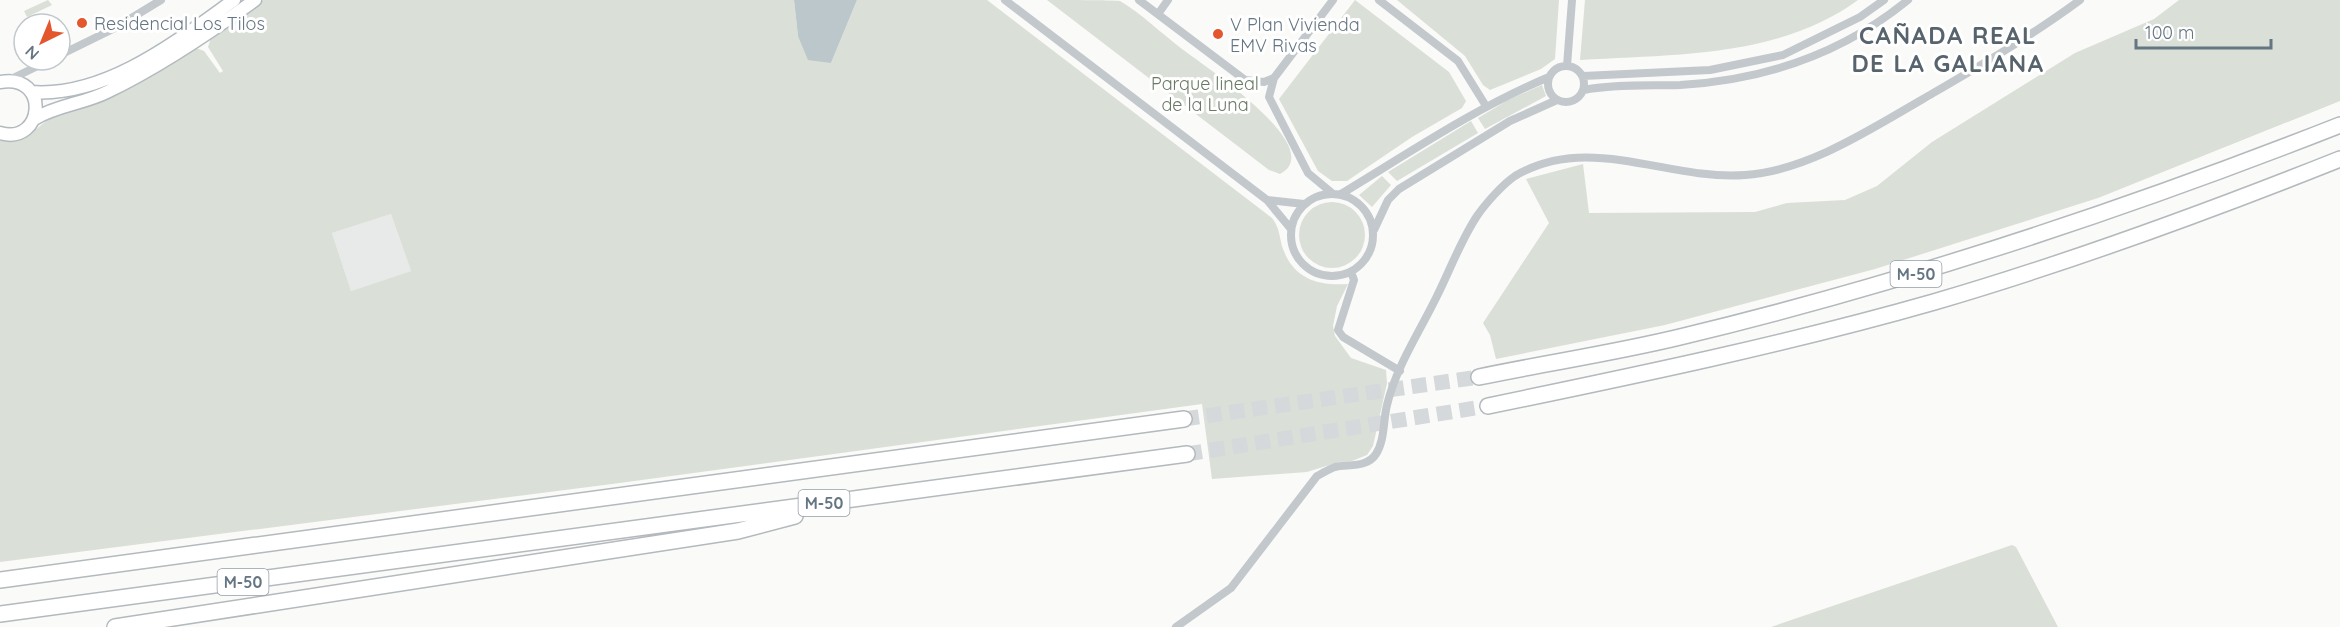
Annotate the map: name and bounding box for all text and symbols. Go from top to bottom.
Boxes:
north arrow [12,12,72,72]
place label: Residencial Los Tilos [94,12,265,35]
scale bar [2136,12,2271,50]
place label: V Plan Vivienda EMV Rivas [1230,13,1360,57]
marker: Residencial Los Tilos [75,16,89,30]
district label: CAÑADA REAL DE LA GALIANA [1851,20,2045,78]
text: 100 m [2145,21,2194,44]
marker: V Plan Vivienda EMV Rivas [1211,27,1225,41]
text: N [21,42,43,64]
park label: Parque lineal de la Luna [1151,72,1259,116]
road number: M-50 [1890,261,1942,287]
road number: M-50 [798,490,850,516]
road number: M-50 [218,569,268,595]

